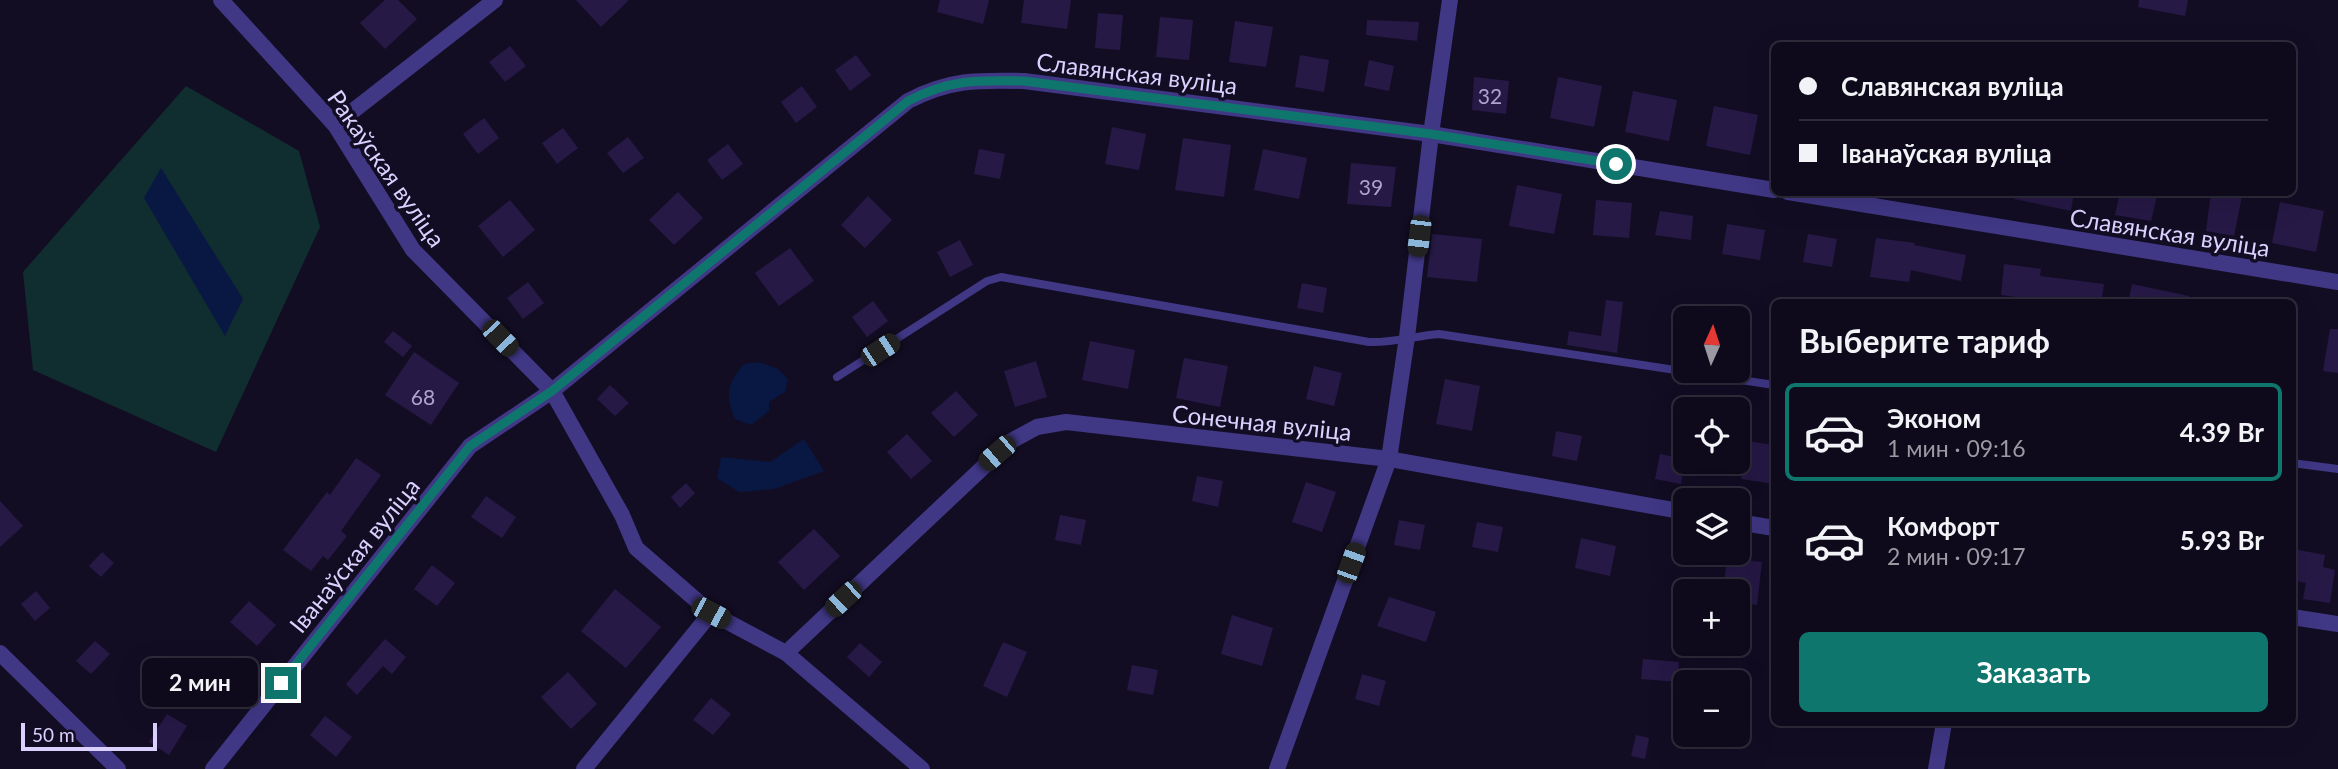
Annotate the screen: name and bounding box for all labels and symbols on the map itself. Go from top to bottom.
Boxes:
street label: Славянская вуліца [1035,46,1239,100]
house number: 32 [1478,83,1502,108]
street label: Ракаўская вуліца [322,84,452,252]
route start [1600,148,1632,180]
house number: 39 [1359,174,1383,199]
street label: Славянская вуліца [2068,202,2272,262]
car [1407,214,1432,258]
north arrow [1673,306,1750,383]
car [478,316,523,360]
car [857,330,904,370]
house number: 68 [411,384,435,409]
street label: Сонечная вуліца [1171,398,1353,446]
car [975,431,1020,475]
street label: Іванаўская вуліца [283,472,425,638]
car [1334,540,1369,586]
car [821,577,866,621]
car [688,594,735,632]
callout: 2 мин [141,658,256,708]
route end [265,667,297,699]
scale bar [21,720,158,752]

